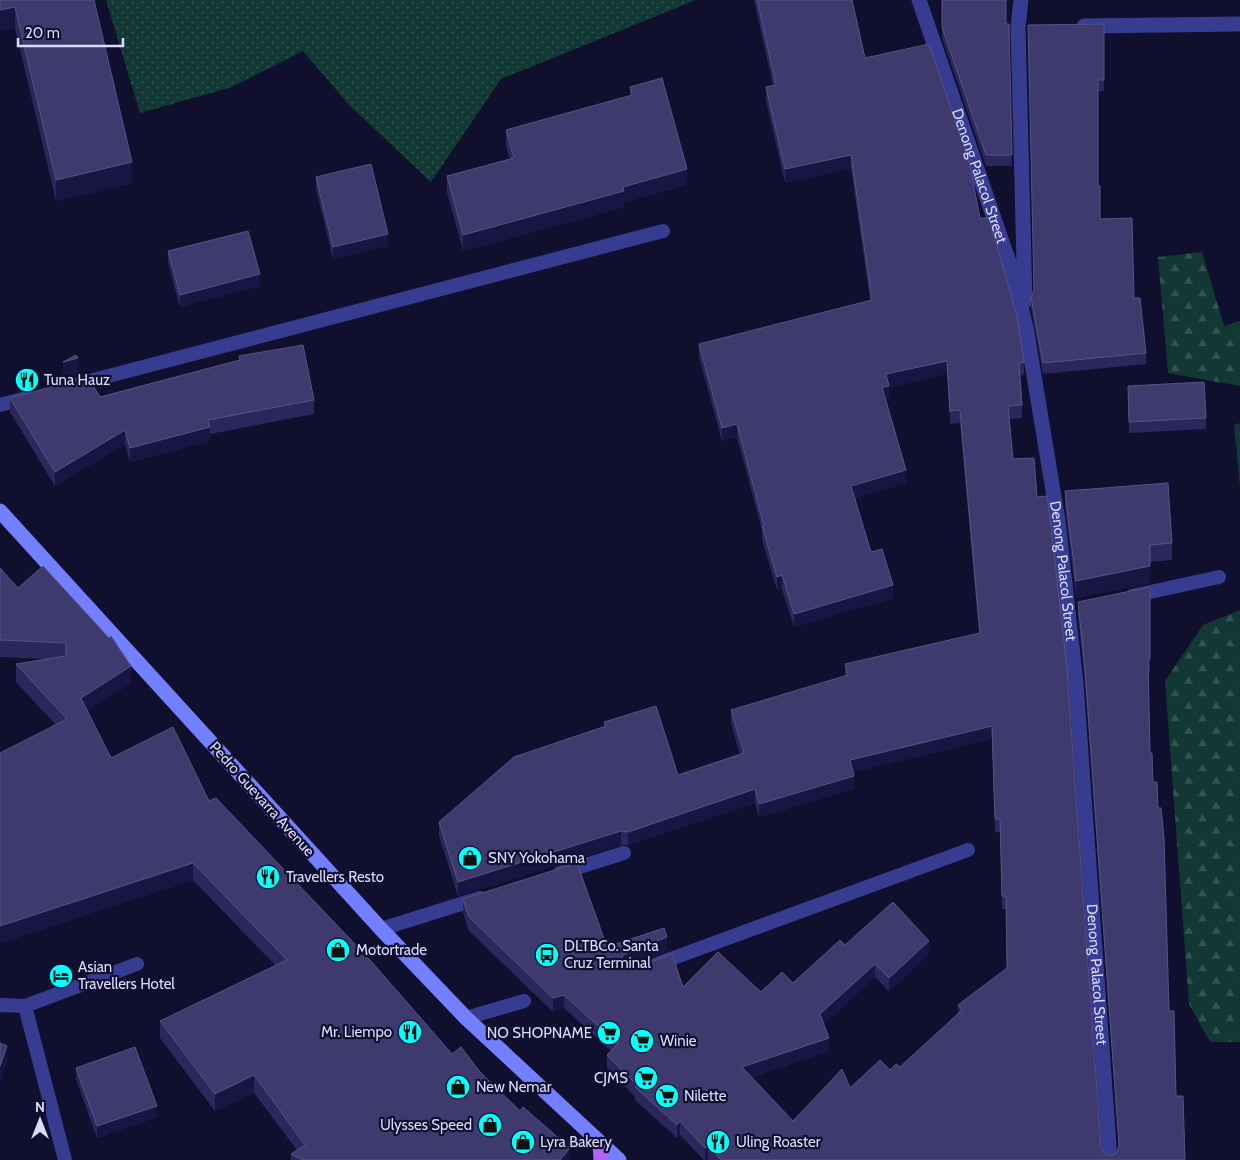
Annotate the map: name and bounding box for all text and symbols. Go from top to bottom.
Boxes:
scale bar [18,15,122,47]
text: 20 m [25,24,60,42]
street label: Denong Palacol Street [948,106,1011,246]
restaurant icon: Tuna Hauz [14,367,40,393]
place label: Tuna Hauz [44,371,110,389]
street label: Denong Palacol Street [1046,499,1080,642]
street label: Pedro Guevarra Avenue [206,738,318,860]
shop icon: SNY Yokohama [457,845,483,871]
place label: SNY Yokohama [488,849,586,867]
restaurant icon: Travellers Resto [255,864,281,890]
place label: Travellers Resto [286,868,384,886]
street label: Denong Palacol Street [1083,903,1111,1045]
shop icon: Motortrade [325,937,351,963]
place label: DLTBCo. Santa Cruz Terminal [564,937,659,972]
place label: Motortrade [356,941,427,959]
bus stop icon: DLTBCo. Santa Cruz Terminal [534,942,560,968]
place label: Asian Travellers Hotel [78,958,175,993]
hotel icon: Asian Travellers Hotel [48,963,74,989]
restaurant icon: Mr. Liempo [397,1019,423,1045]
supermarket icon: NO SHOPNAME [596,1020,622,1046]
place label: Mr. Liempo [321,1023,392,1041]
place label: NO SHOPNAME [487,1024,592,1042]
supermarket icon: Winie [629,1028,655,1054]
place label: Winie [660,1032,697,1050]
supermarket icon: CJMS [633,1065,659,1091]
place label: CJMS [594,1069,628,1087]
shop icon: New Nemar [445,1074,471,1100]
place label: New Nemar [476,1078,552,1096]
supermarket icon: Nilette [654,1083,680,1109]
place label: Nilette [684,1087,727,1105]
north arrow [15,1095,65,1145]
text: N [35,1098,45,1116]
shop icon: Ulysses Speed [477,1112,503,1138]
place label: Ulysses Speed [380,1116,472,1134]
shop icon: Lyra Bakery [510,1129,536,1155]
restaurant icon: Uling Roaster [705,1129,731,1155]
place label: Lyra Bakery [540,1133,612,1151]
place label: Uling Roaster [736,1133,821,1151]

